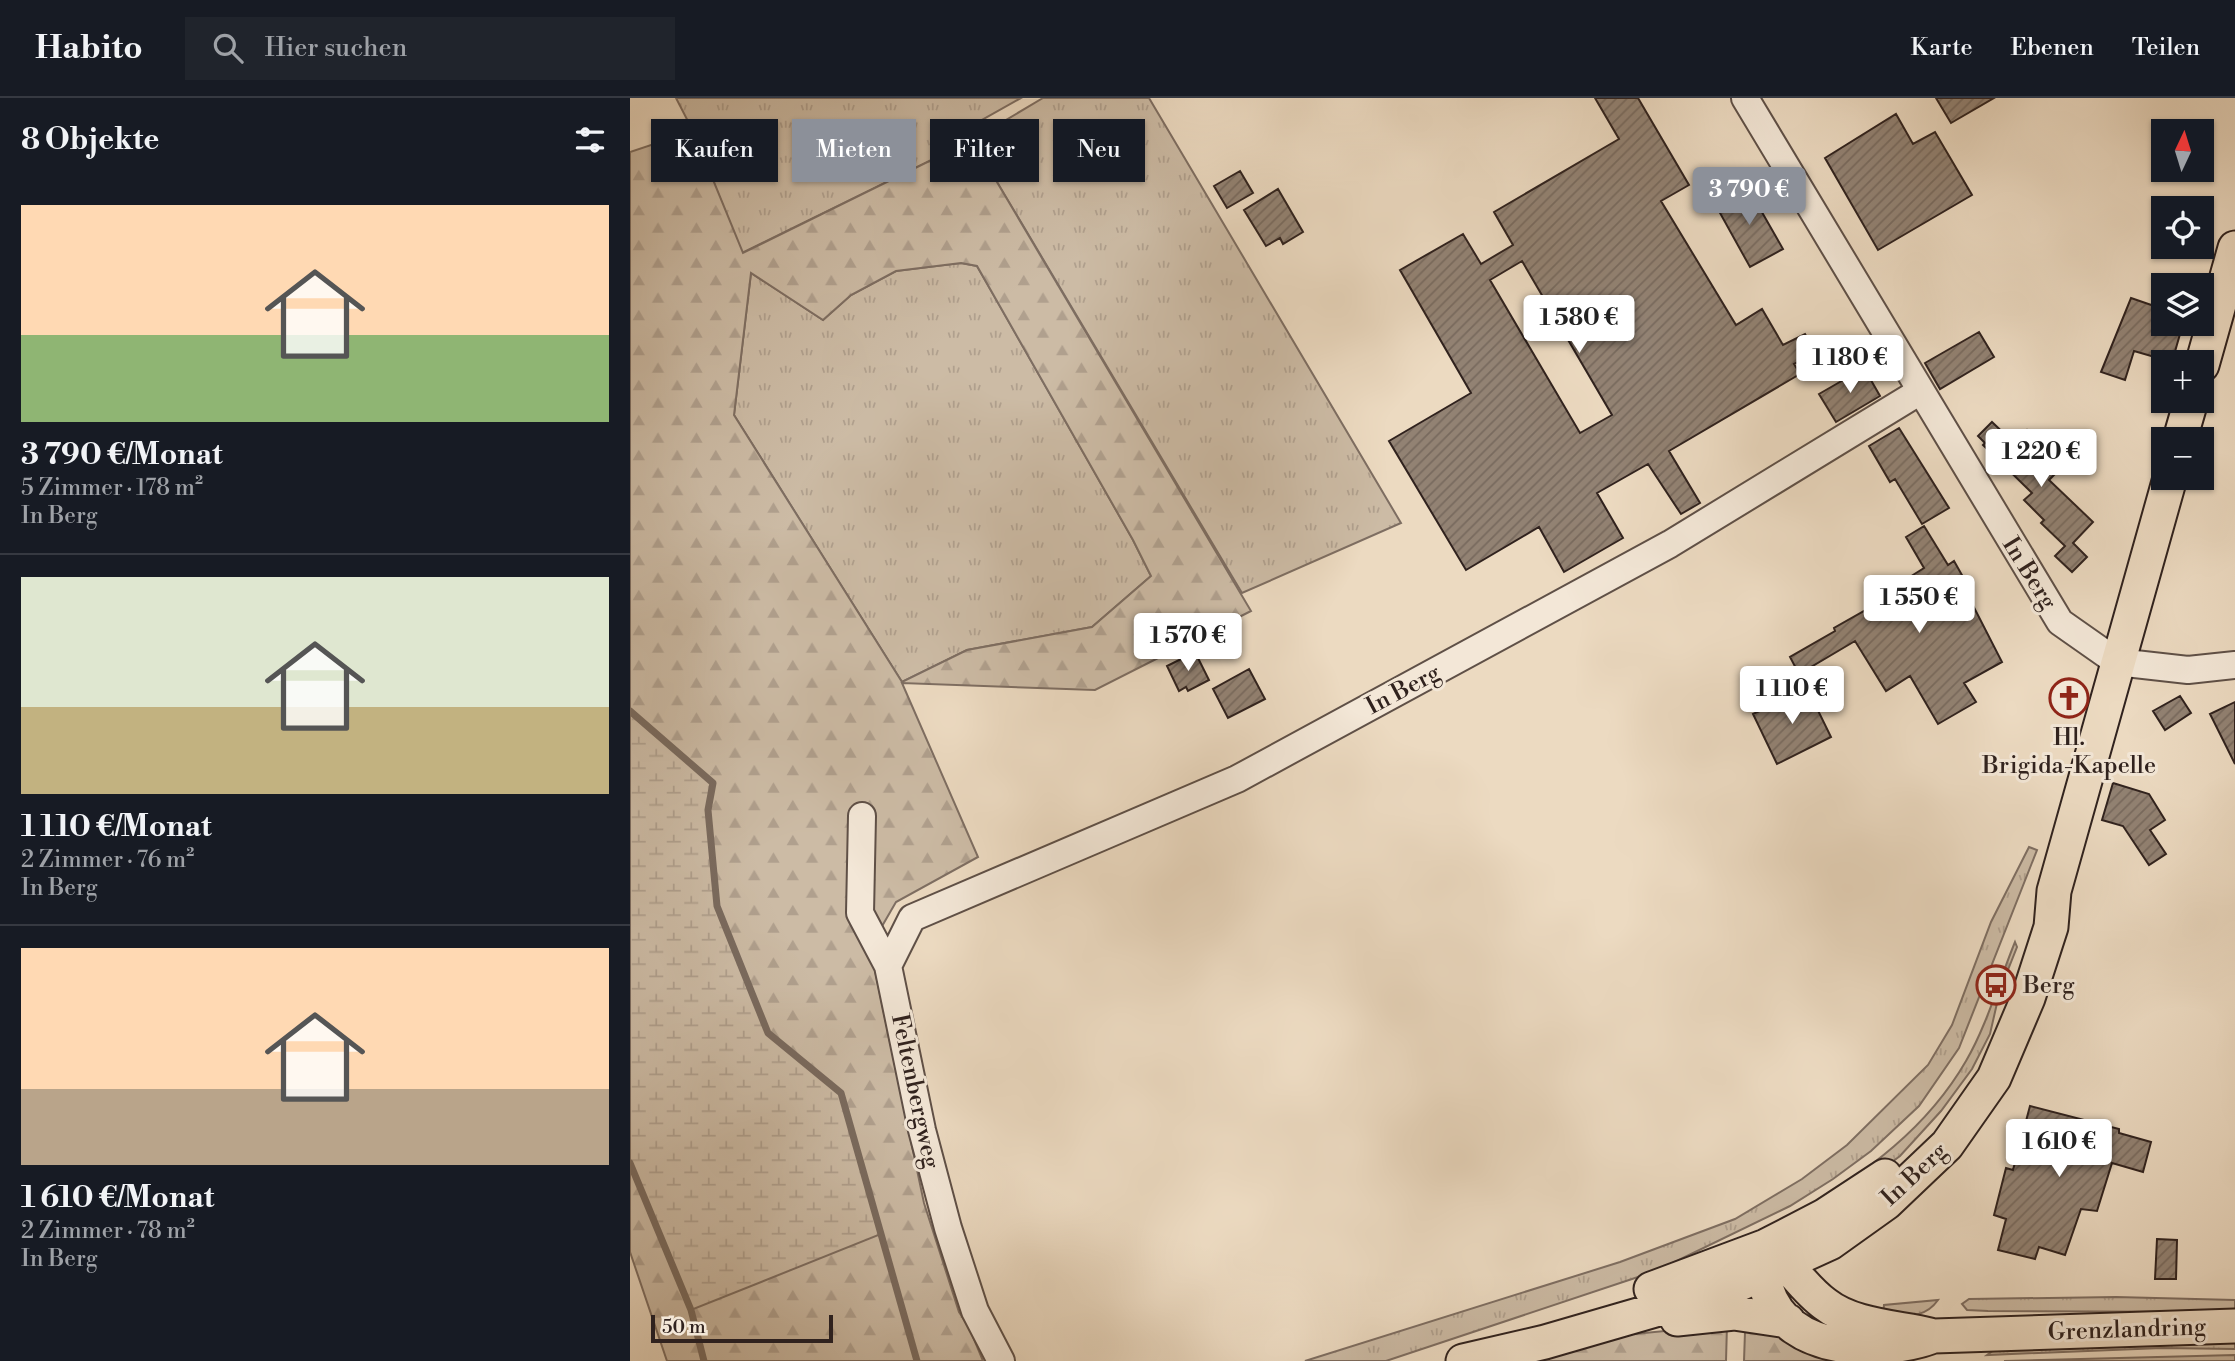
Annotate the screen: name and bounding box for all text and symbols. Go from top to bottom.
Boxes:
search box [185,17,675,80]
text: Habito [35,28,143,69]
icon: search [209,29,247,67]
text: Hier suchen [265,32,407,64]
text: Karte [1911,33,1973,63]
text: Ebenen [2011,33,2094,63]
text: Teilen [2132,33,2200,63]
chip: Kaufen [651,119,778,182]
chip: Mieten [792,119,916,182]
chip: Filter [930,119,1039,182]
chip: Neu [1053,119,1145,182]
north arrow [2151,119,2214,182]
map controls [2151,119,2214,490]
text: 8 Objekte [21,121,159,159]
icon: filters [571,121,609,159]
pin: 3 790 € [1684,167,1814,227]
text: 3 790 € [1709,176,1789,204]
button: locate [2151,196,2214,259]
icon: home [252,251,378,377]
button: layers [2151,273,2214,336]
pin: 1 580 € [1514,296,1644,355]
text: 1 580 € [1539,304,1619,332]
pin: 1 180 € [1785,336,1915,395]
text: 1 180 € [1812,344,1888,372]
button: + [2151,350,2214,413]
button: − [2151,427,2214,490]
pin: 1 220 € [1976,430,2106,489]
text: 3 790 €/Monat [21,436,223,474]
text: 1 220 € [2002,438,2080,466]
text: 5 Zimmer · 178 m² [21,474,203,502]
text: In Berg [21,502,98,530]
street label: In Berg [1995,532,2063,616]
pin: 1 550 € [1854,575,1984,635]
text: 1 550 € [1880,584,1958,612]
pin: 1 570 € [1123,614,1253,673]
text: 1 570 € [1150,622,1226,650]
icon: home [252,623,378,749]
street label: In Berg [1361,658,1446,722]
pin: 1 110 € [1727,666,1857,726]
text: 1 110 € [1756,675,1828,703]
church icon: Hl. Brigida-Kapelle [2048,677,2090,719]
place label: Hl. Brigida-Kapelle [1981,723,2156,781]
text: 1 110 €/Monat [21,808,212,846]
text: 2 Zimmer · 76 m² [21,846,194,874]
text: In Berg [21,874,98,902]
bus stop icon: Berg [1975,964,2017,1006]
place label: Berg [2022,971,2075,1001]
icon: home [252,994,378,1120]
street label: Feltenbergweg [884,1011,946,1172]
pin: 1 610 € [1994,1119,2124,1179]
text: 1 610 € [2022,1128,2096,1156]
street label: In Berg [1875,1136,1955,1213]
text: 1 610 €/Monat [21,1179,214,1217]
text: 2 Zimmer · 78 m² [21,1217,195,1245]
text: In Berg [21,1245,98,1273]
scale bar [651,1312,833,1344]
street label: Grenzlandring [2047,1312,2207,1348]
text: 50 m [662,1315,706,1339]

